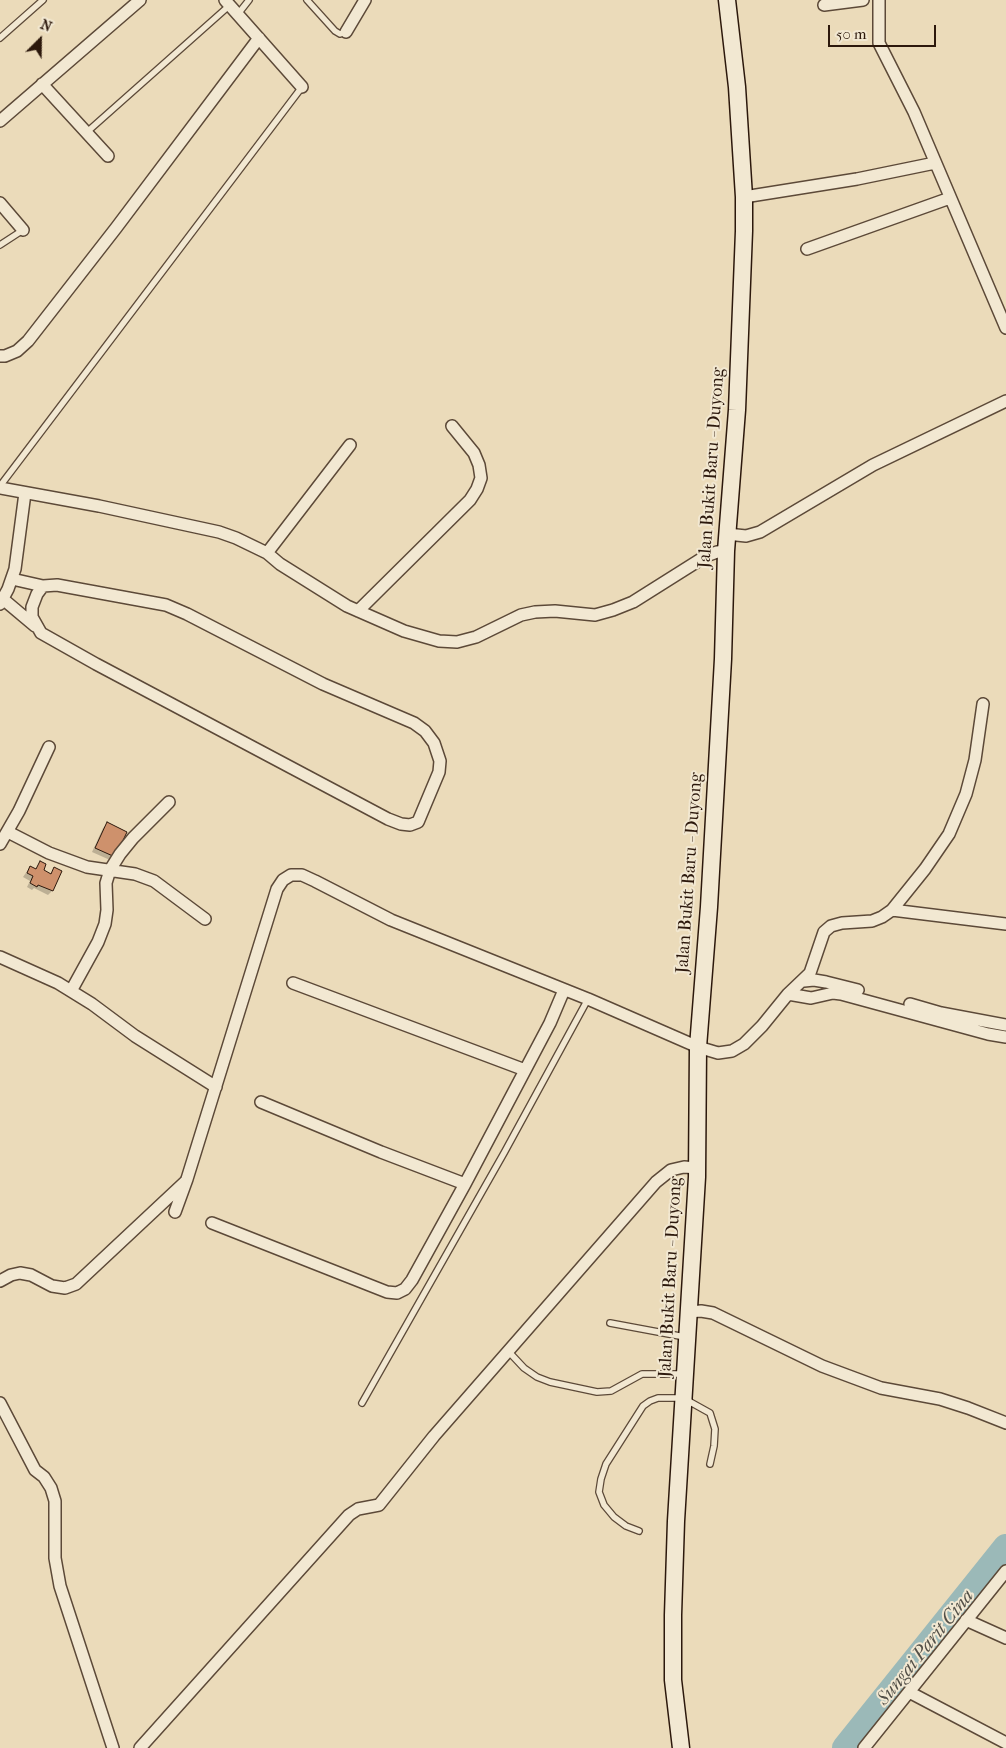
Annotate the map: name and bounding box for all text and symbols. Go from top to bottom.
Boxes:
north arrow [15,15,65,65]
scale bar [831,15,938,47]
text: N [38,16,54,36]
text: 50 m [836,25,866,43]
street label: Jalan Bukit Baru - Duyong [694,367,730,569]
street label: Jalan Bukit Baru - Duyong [672,772,708,974]
street label: Jalan Bukit Baru - Duyong [655,1176,687,1378]
water label: Sungai Parit Cina [872,1586,980,1710]

